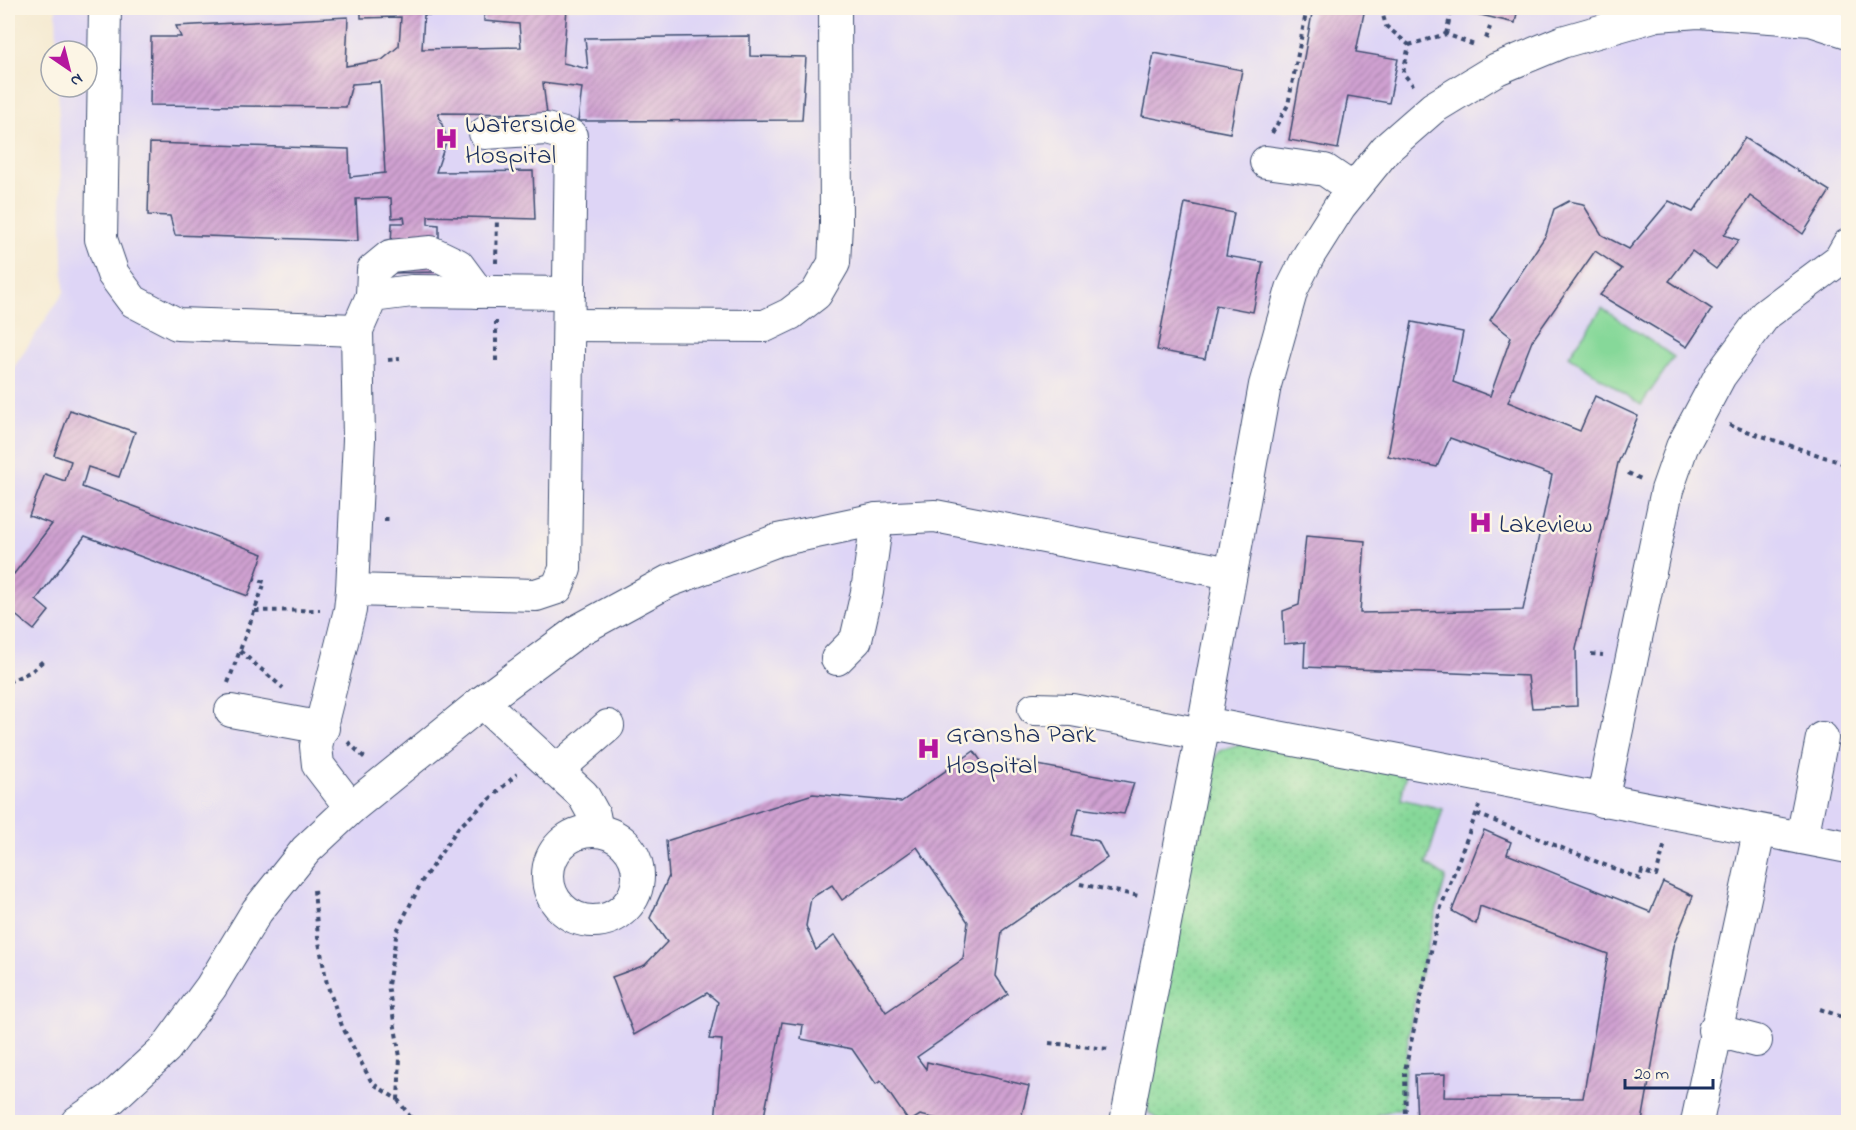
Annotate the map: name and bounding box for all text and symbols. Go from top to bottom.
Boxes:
north arrow [39,39,99,99]
text: N [65,67,88,93]
place label: Waterside Hospital [465,106,577,176]
hospital icon: Waterside Hospital [434,126,460,152]
place label: Lakeview [1499,506,1593,545]
hospital icon: Lakeview [1468,510,1494,536]
place label: Gransha Park Hospital [946,716,1096,786]
hospital icon: Gransha Park Hospital [915,736,941,762]
scale bar [1625,1052,1714,1090]
text: 20 m [1634,1062,1669,1088]

